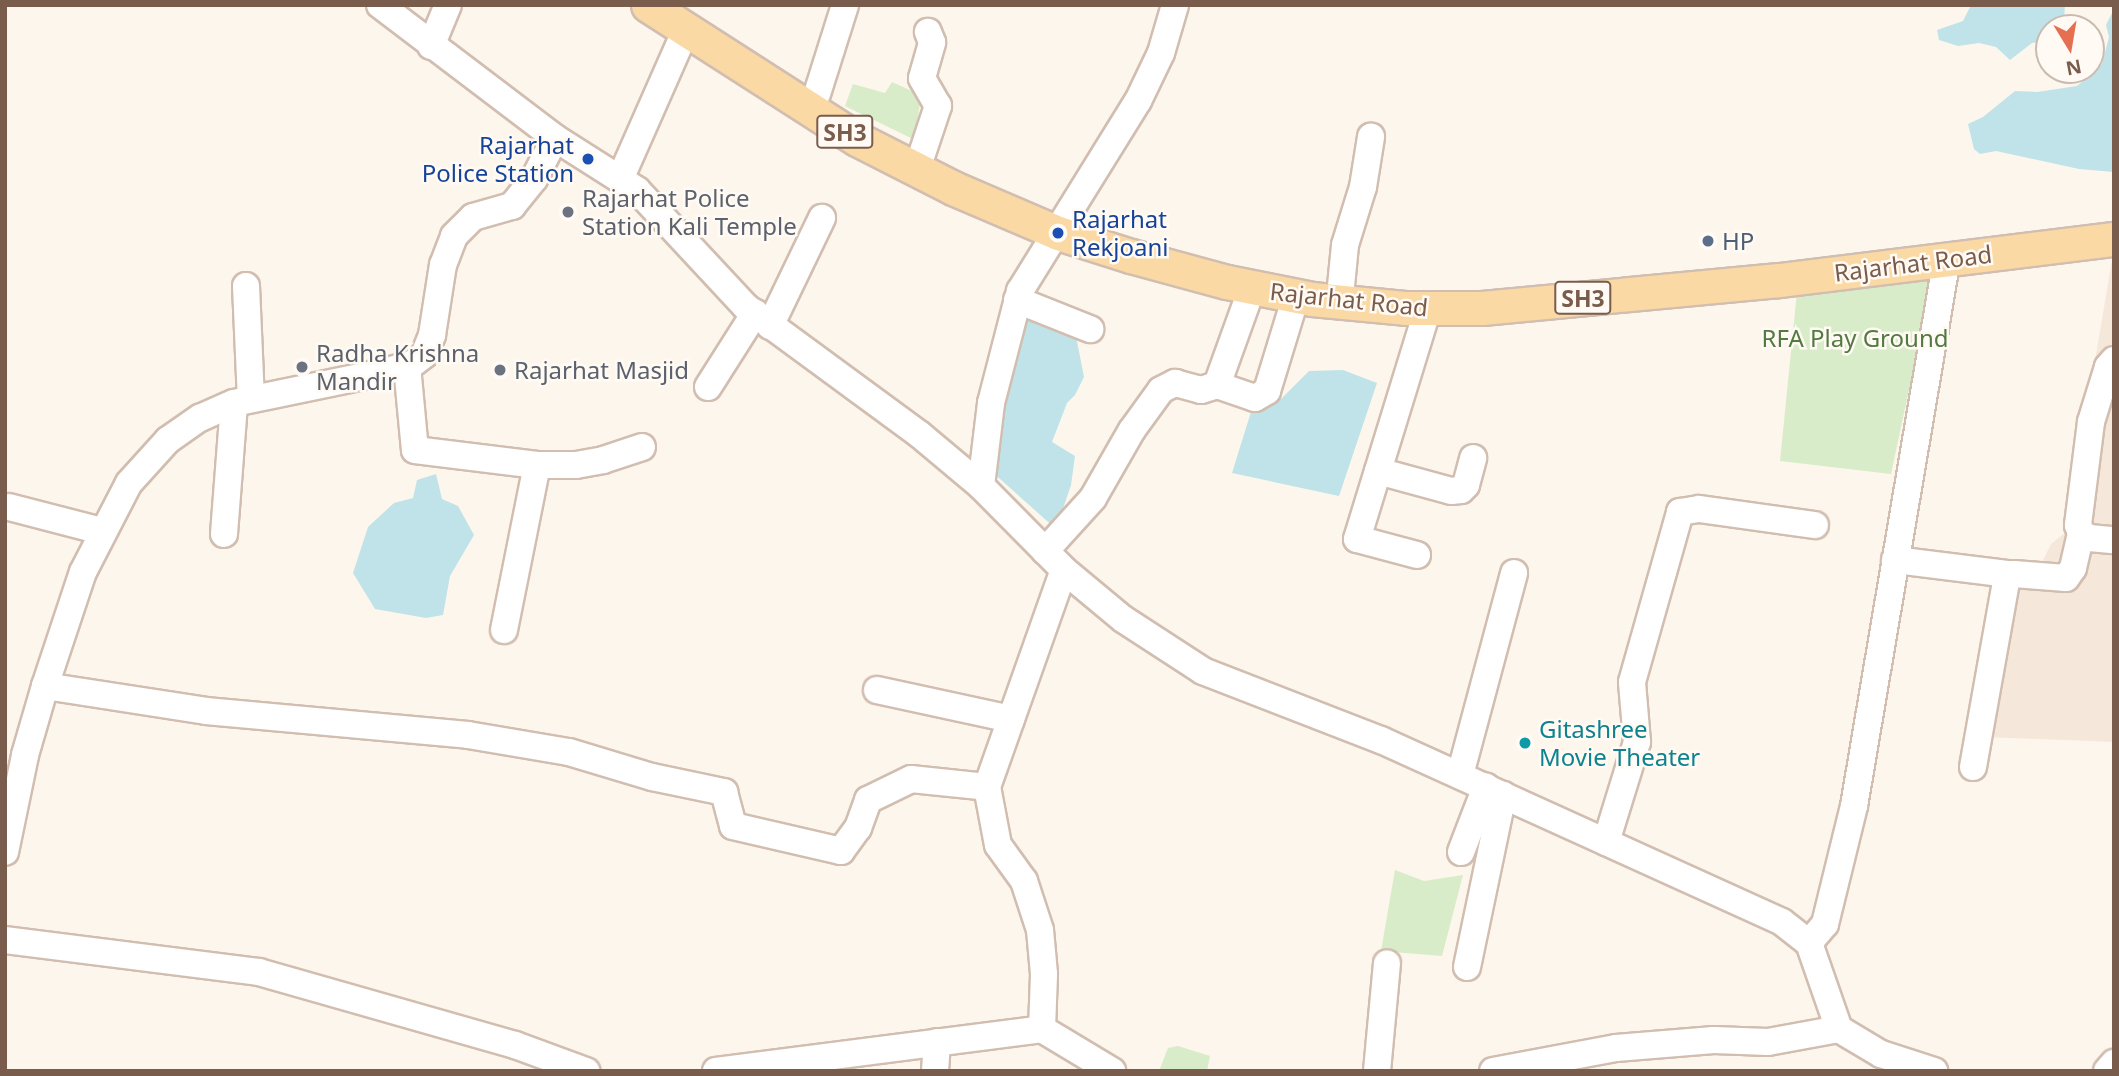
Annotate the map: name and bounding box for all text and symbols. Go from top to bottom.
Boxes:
north arrow [2035,14,2105,84]
text: N [2064,53,2084,82]
road number: SH3 [815,113,875,152]
place label: Rajarhat Police Station [422,131,574,187]
marker: Rajarhat Police Station [580,151,596,167]
place label: Rajarhat Police Station Kali Temple [582,184,797,240]
marker: Rajarhat Police Station Kali Temple [560,204,576,220]
place label: Rajarhat Rekjoani [1072,205,1168,261]
marker: Rajarhat Rekjoani [1050,225,1066,241]
place label: HP [1722,227,1754,255]
marker: HP [1700,233,1716,249]
street label: Rajarhat Road [1832,239,1994,287]
street label: Rajarhat Road [1269,276,1429,322]
road number: SH3 [1553,278,1613,318]
park label: RFA Play Ground [1762,324,1948,352]
place label: Radha Krishna Mandir [316,339,479,395]
place label: Rajarhat Masjid [514,356,689,384]
marker: Radha Krishna Mandir [294,359,310,375]
marker: Rajarhat Masjid [492,362,508,378]
place label: Gitashree Movie Theater [1539,715,1700,771]
marker: Gitashree Movie Theater [1517,735,1533,751]

